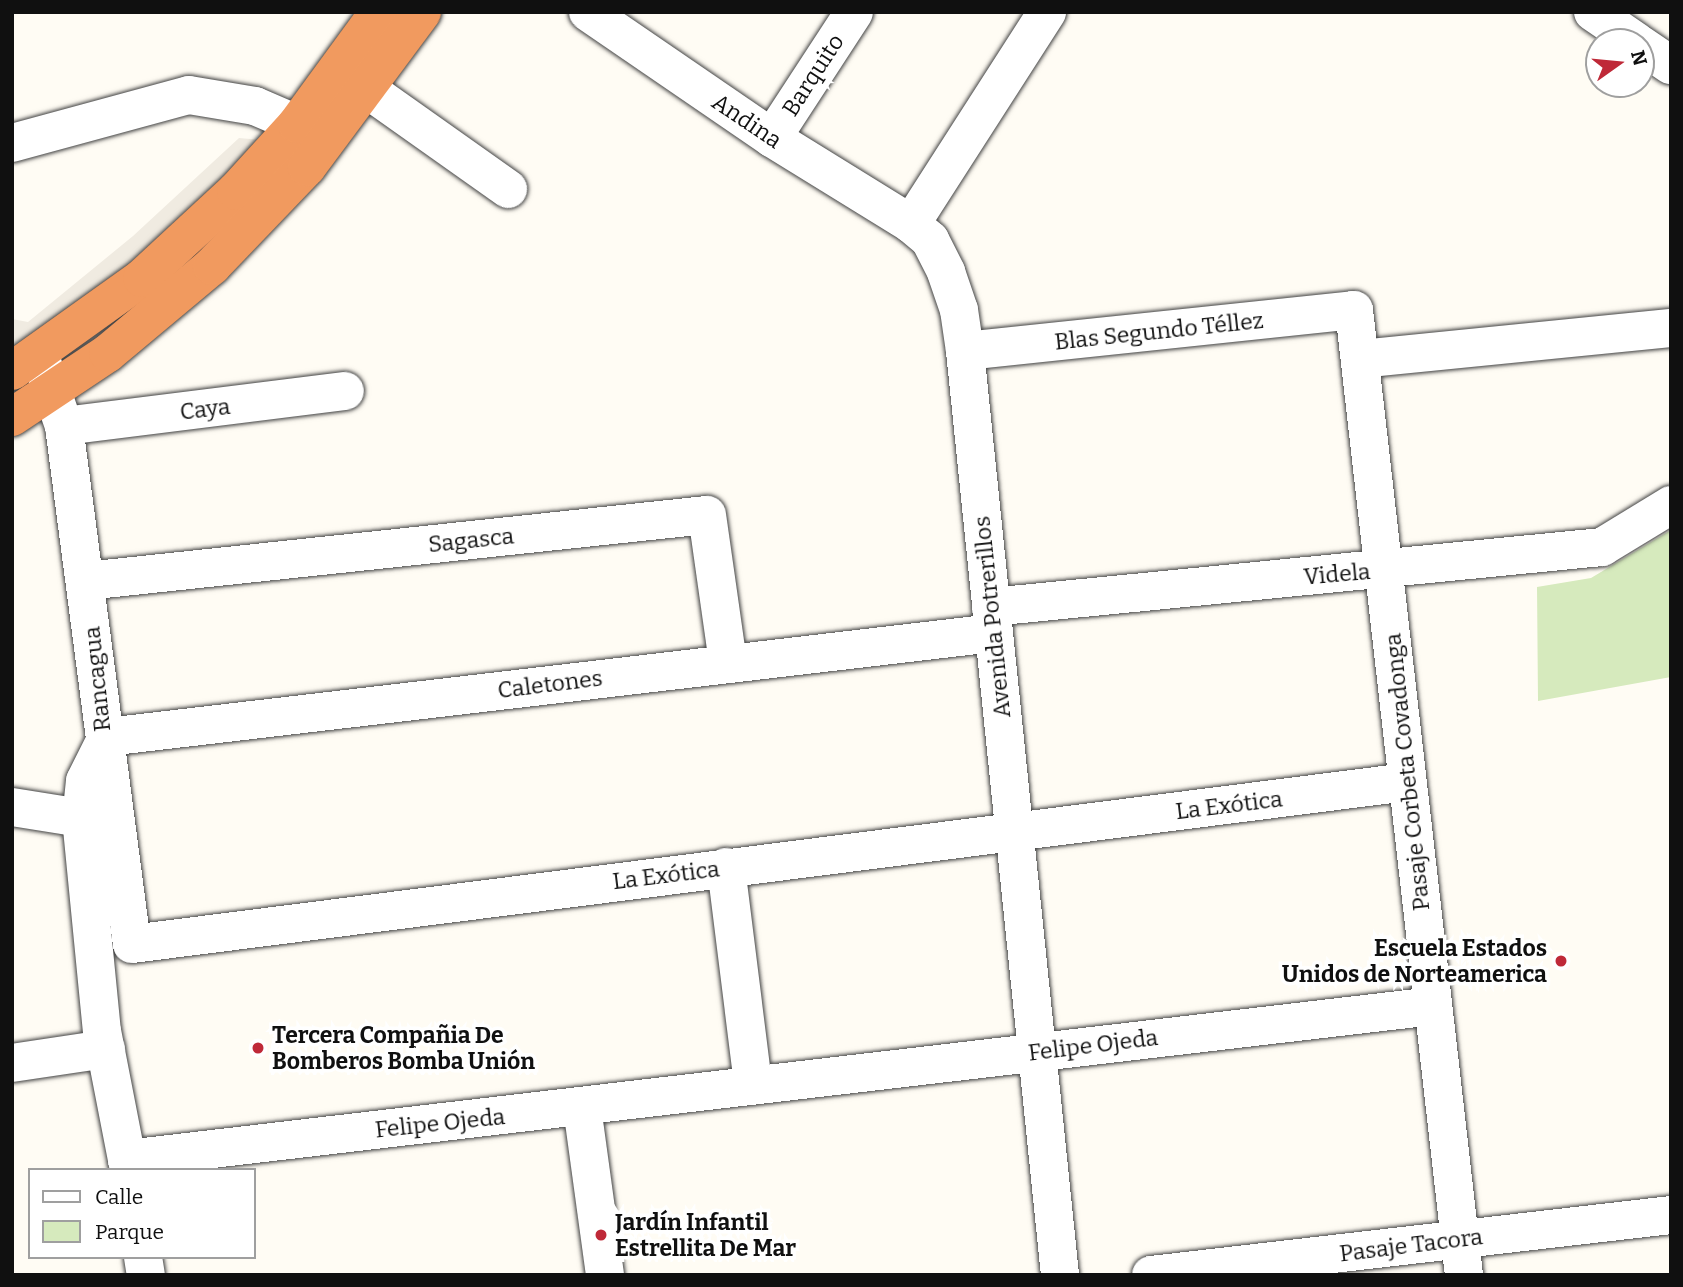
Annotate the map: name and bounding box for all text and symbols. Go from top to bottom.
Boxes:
north arrow [1585,28,1655,98]
street label: Barquito [776,29,850,121]
text: N [1626,48,1652,68]
street label: Andina [707,88,787,154]
street label: Blas Segundo Téllez [1053,306,1265,356]
street label: Caya [178,392,232,426]
street label: Avenida Potrerillos [968,515,1016,719]
street label: Sagasca [427,522,515,558]
street label: Videla [1302,557,1372,591]
street label: Rancagua [78,625,116,733]
street label: Pasaje Corbeta Covadonga [1379,632,1435,912]
street label: Caletones [496,664,604,704]
street label: La Exótica [1174,785,1284,825]
street label: La Exótica [611,855,721,895]
place label: Escuela Estados Unidos de Norteamerica [1282,934,1547,988]
marker: Escuela Estados Unidos de Norteamerica [1553,953,1569,969]
place label: Tercera Compañia De Bomberos Bomba Unión [272,1021,535,1075]
street label: Felipe Ojeda [1027,1023,1159,1067]
marker: Tercera Compañia De Bomberos Bomba Unión [250,1040,266,1056]
street label: Felipe Ojeda [374,1102,506,1144]
legend [28,1168,256,1259]
text: Calle [95,1184,143,1210]
place label: Jardín Infantil Estrellita De Mar [615,1208,796,1262]
text: Parque [95,1219,164,1245]
street label: Pasaje Tacora [1338,1223,1484,1267]
marker: Jardín Infantil Estrellita De Mar [593,1227,609,1243]

